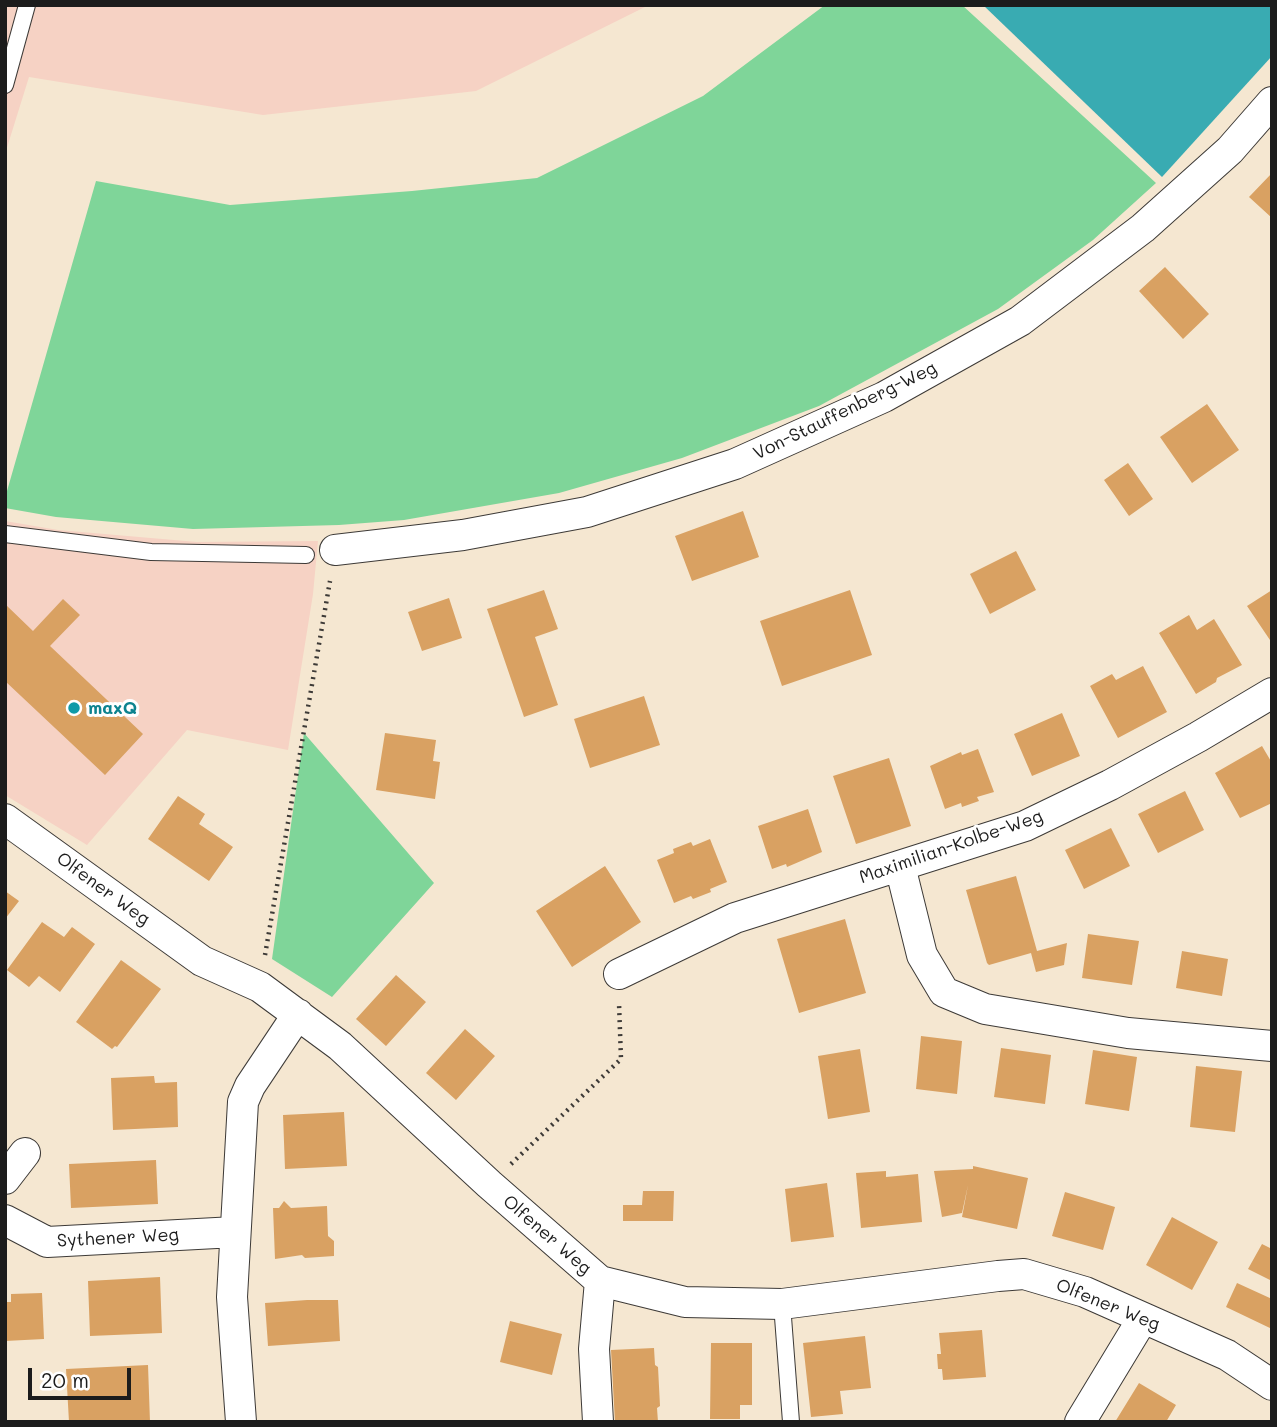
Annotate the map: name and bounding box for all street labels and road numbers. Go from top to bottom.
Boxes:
street label: Von-Stauffenberg-Weg [750,357,940,465]
street label: Maximilian-Kolbe-Weg [856,805,1046,889]
street label: Olfener Weg [52,848,154,930]
street label: Olfener Weg [498,1191,596,1279]
street label: Sythener Weg [56,1224,180,1252]
street label: Olfener Weg [1053,1274,1163,1336]

